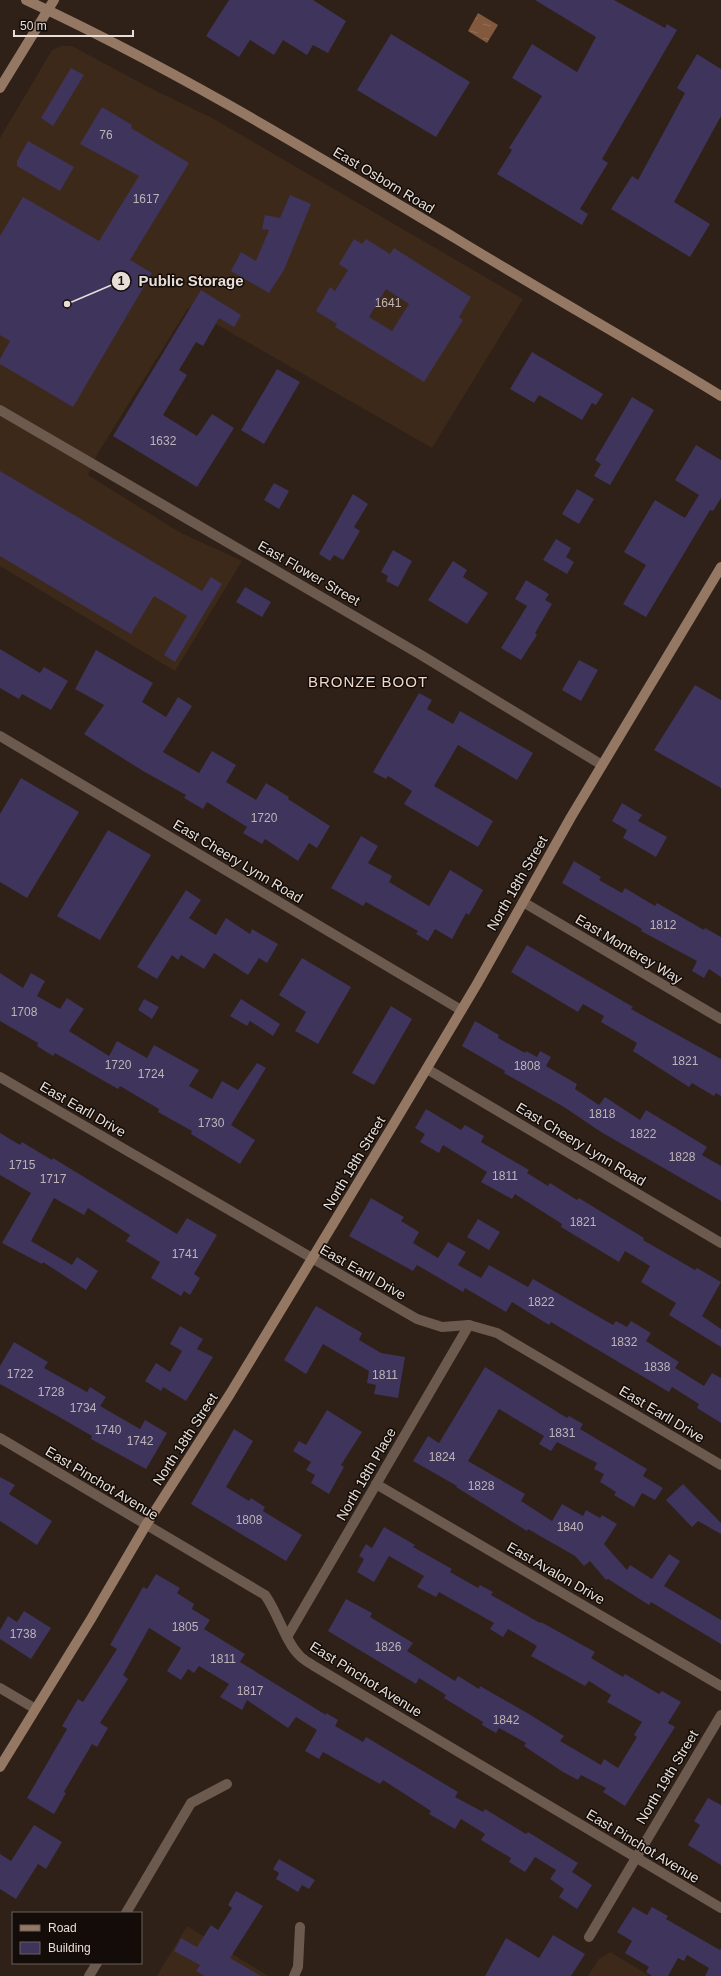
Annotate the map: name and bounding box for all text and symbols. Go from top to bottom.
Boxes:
scale bar [14,12,133,38]
text: 50 m [20,19,47,33]
house number: 76 [99,128,113,142]
street label: East Osborn Road [331,143,437,217]
house number: 1617 [133,192,160,206]
callout: Public Storage [111,268,252,295]
text: Public Storage [138,272,244,289]
text: 1 [118,274,125,288]
house number: 1641 [375,296,402,310]
house number: 1632 [150,434,177,448]
street label: East Flower Street [255,537,363,609]
district label: BRONZE BOOT [308,673,428,690]
house number: 1720 [251,811,278,825]
street label: East Cheery Lynn Road [170,816,306,906]
street label: North 18th Street [483,833,551,933]
street label: East Monterey Way [573,911,685,987]
house number: 1812 [650,918,677,932]
house number: 1708 [11,1005,38,1019]
house number: 1821 [672,1054,699,1068]
house number: 1720 [105,1058,132,1072]
house number: 1808 [514,1059,541,1073]
house number: 1724 [138,1067,165,1081]
street label: East Earll Drive [37,1078,129,1140]
street label: East Cheery Lynn Road [513,1099,649,1189]
house number: 1818 [589,1107,616,1121]
street label: North 18th Street [320,1113,388,1213]
house number: 1730 [198,1116,225,1130]
house number: 1822 [630,1127,657,1141]
house number: 1828 [669,1150,696,1164]
house number: 1715 [9,1158,36,1172]
house number: 1811 [492,1169,518,1183]
house number: 1717 [40,1172,67,1186]
house number: 1821 [570,1215,597,1229]
street label: East Earll Drive [317,1241,409,1303]
house number: 1741 [172,1247,199,1261]
house number: 1822 [528,1295,555,1309]
house number: 1832 [611,1335,638,1349]
house number: 1838 [644,1360,671,1374]
house number: 1722 [7,1367,34,1381]
house number: 1811 [372,1368,398,1382]
street label: East Earll Drive [617,1382,708,1446]
house number: 1728 [38,1385,65,1399]
street label: North 18th Street [149,1390,221,1488]
house number: 1734 [70,1401,97,1415]
house number: 1740 [95,1423,122,1437]
street label: North 18th Place [333,1425,399,1523]
house number: 1831 [549,1426,576,1440]
house number: 1742 [127,1434,154,1448]
street label: East Pinchot Avenue [43,1443,162,1523]
house number: 1824 [429,1450,456,1464]
house number: 1828 [468,1479,495,1493]
house number: 1808 [236,1513,263,1527]
house number: 1840 [557,1520,584,1534]
street label: East Avalon Drive [504,1539,608,1608]
house number: 1805 [172,1620,199,1634]
house number: 1738 [10,1627,37,1641]
street label: East Pinchot Avenue [307,1638,425,1720]
house number: 1826 [375,1640,402,1654]
house number: 1811 [210,1652,236,1666]
house number: 1817 [237,1684,264,1698]
house number: 1842 [493,1713,520,1727]
street label: North 19th Street [633,1727,701,1827]
street label: East Pinchot Avenue [584,1806,703,1886]
legend [12,1912,142,1964]
text: Road [48,1921,77,1935]
text: Building [48,1941,91,1955]

